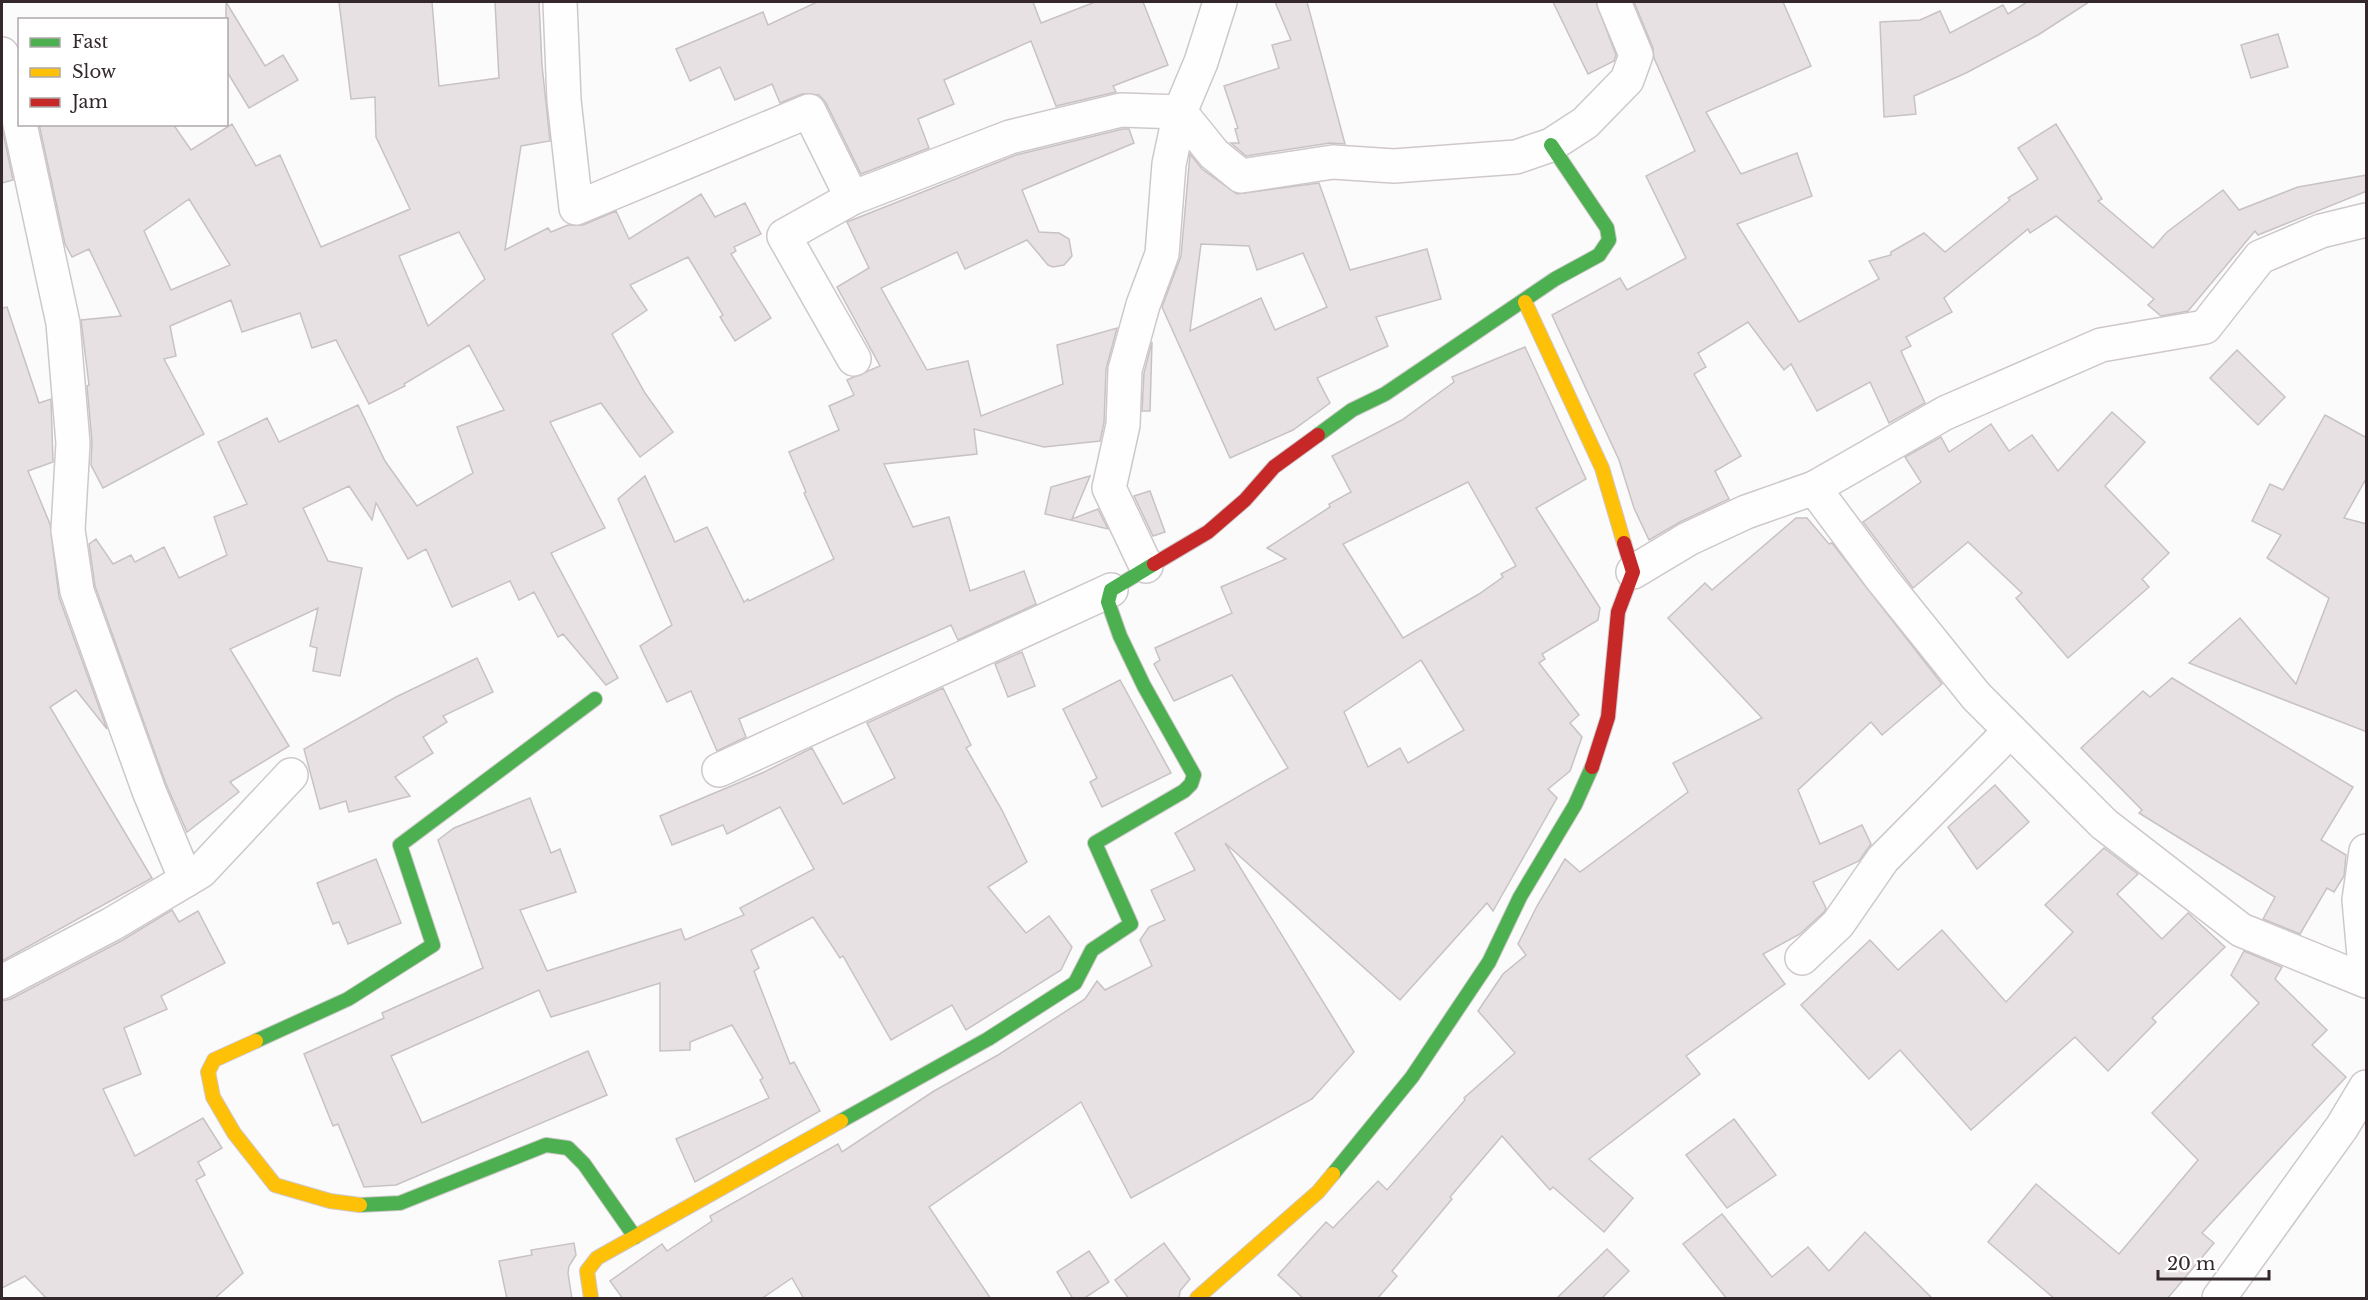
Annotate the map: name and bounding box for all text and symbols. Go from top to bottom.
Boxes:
legend [18,18,228,126]
text: Fast [72,31,109,53]
text: Slow [72,61,117,83]
text: Jam [70,91,108,113]
scale bar [2158,1243,2269,1281]
text: 20 m [2167,1253,2215,1275]

